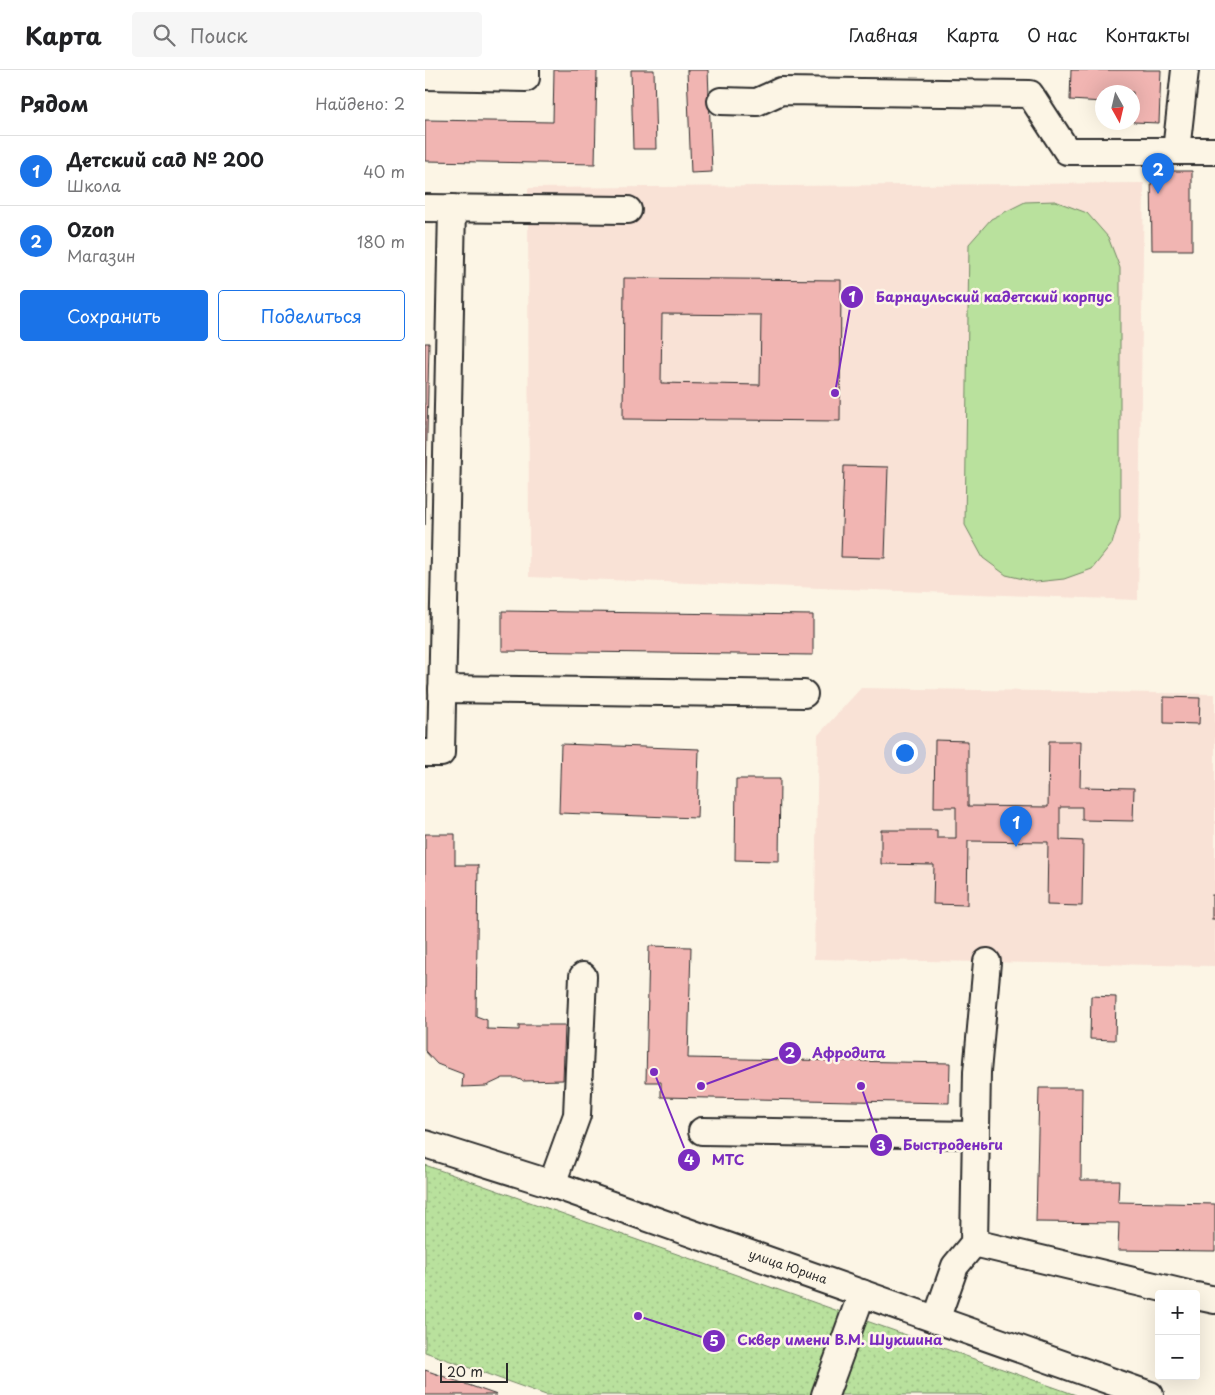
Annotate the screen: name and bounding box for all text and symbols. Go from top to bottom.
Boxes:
search box [132,12,482,57]
text: Карта [25,17,102,53]
icon: search [150,21,178,49]
text: Поиск [190,21,248,49]
text: Главная [849,21,918,48]
text: Карта [946,21,999,48]
text: О нас [1027,21,1077,48]
text: Контакты [1105,21,1190,48]
north arrow [1095,85,1140,130]
text: Рядом [20,87,88,119]
text: Найдено: 2 [315,91,405,115]
text: Детский сад № 200 [67,145,264,173]
pin: 2 [1142,153,1174,194]
text: 1 [32,159,40,183]
text: 40 m [363,159,405,183]
text: Школа [67,173,121,197]
text: Ozon [67,215,115,243]
text: 2 [30,229,42,253]
text: 180 m [357,229,405,253]
text: Магазин [67,243,136,267]
callout: Барнаульский кадетский корпус [840,283,1123,312]
text: 1 [848,284,856,307]
text: Барнаульский кадетский корпус [876,286,1112,307]
button: Сохранить [20,290,208,341]
button: Поделиться [218,290,405,341]
your location [892,740,918,766]
pin: 1 [1000,806,1032,847]
callout: Афродита [777,1038,896,1067]
text: 2 [785,1040,796,1063]
text: Афродита [811,1042,886,1063]
callout: Быстроденьги [868,1131,1013,1160]
text: 3 [876,1133,886,1156]
text: Быстроденьги [903,1134,1003,1155]
callout: МТС [677,1146,754,1175]
text: 4 [684,1147,694,1170]
text: МТС [712,1149,744,1170]
street label: улица Юрина [747,1244,830,1288]
map controls [1155,1290,1200,1380]
button: + [1155,1290,1200,1335]
callout: Сквер имени В.М. Шукшина [701,1326,954,1355]
text: 5 [709,1328,719,1351]
text: Сквер имени В.М. Шукшина [737,1329,943,1350]
button: − [1155,1335,1200,1380]
scale bar [440,1360,507,1383]
text: 20 m [447,1361,483,1382]

